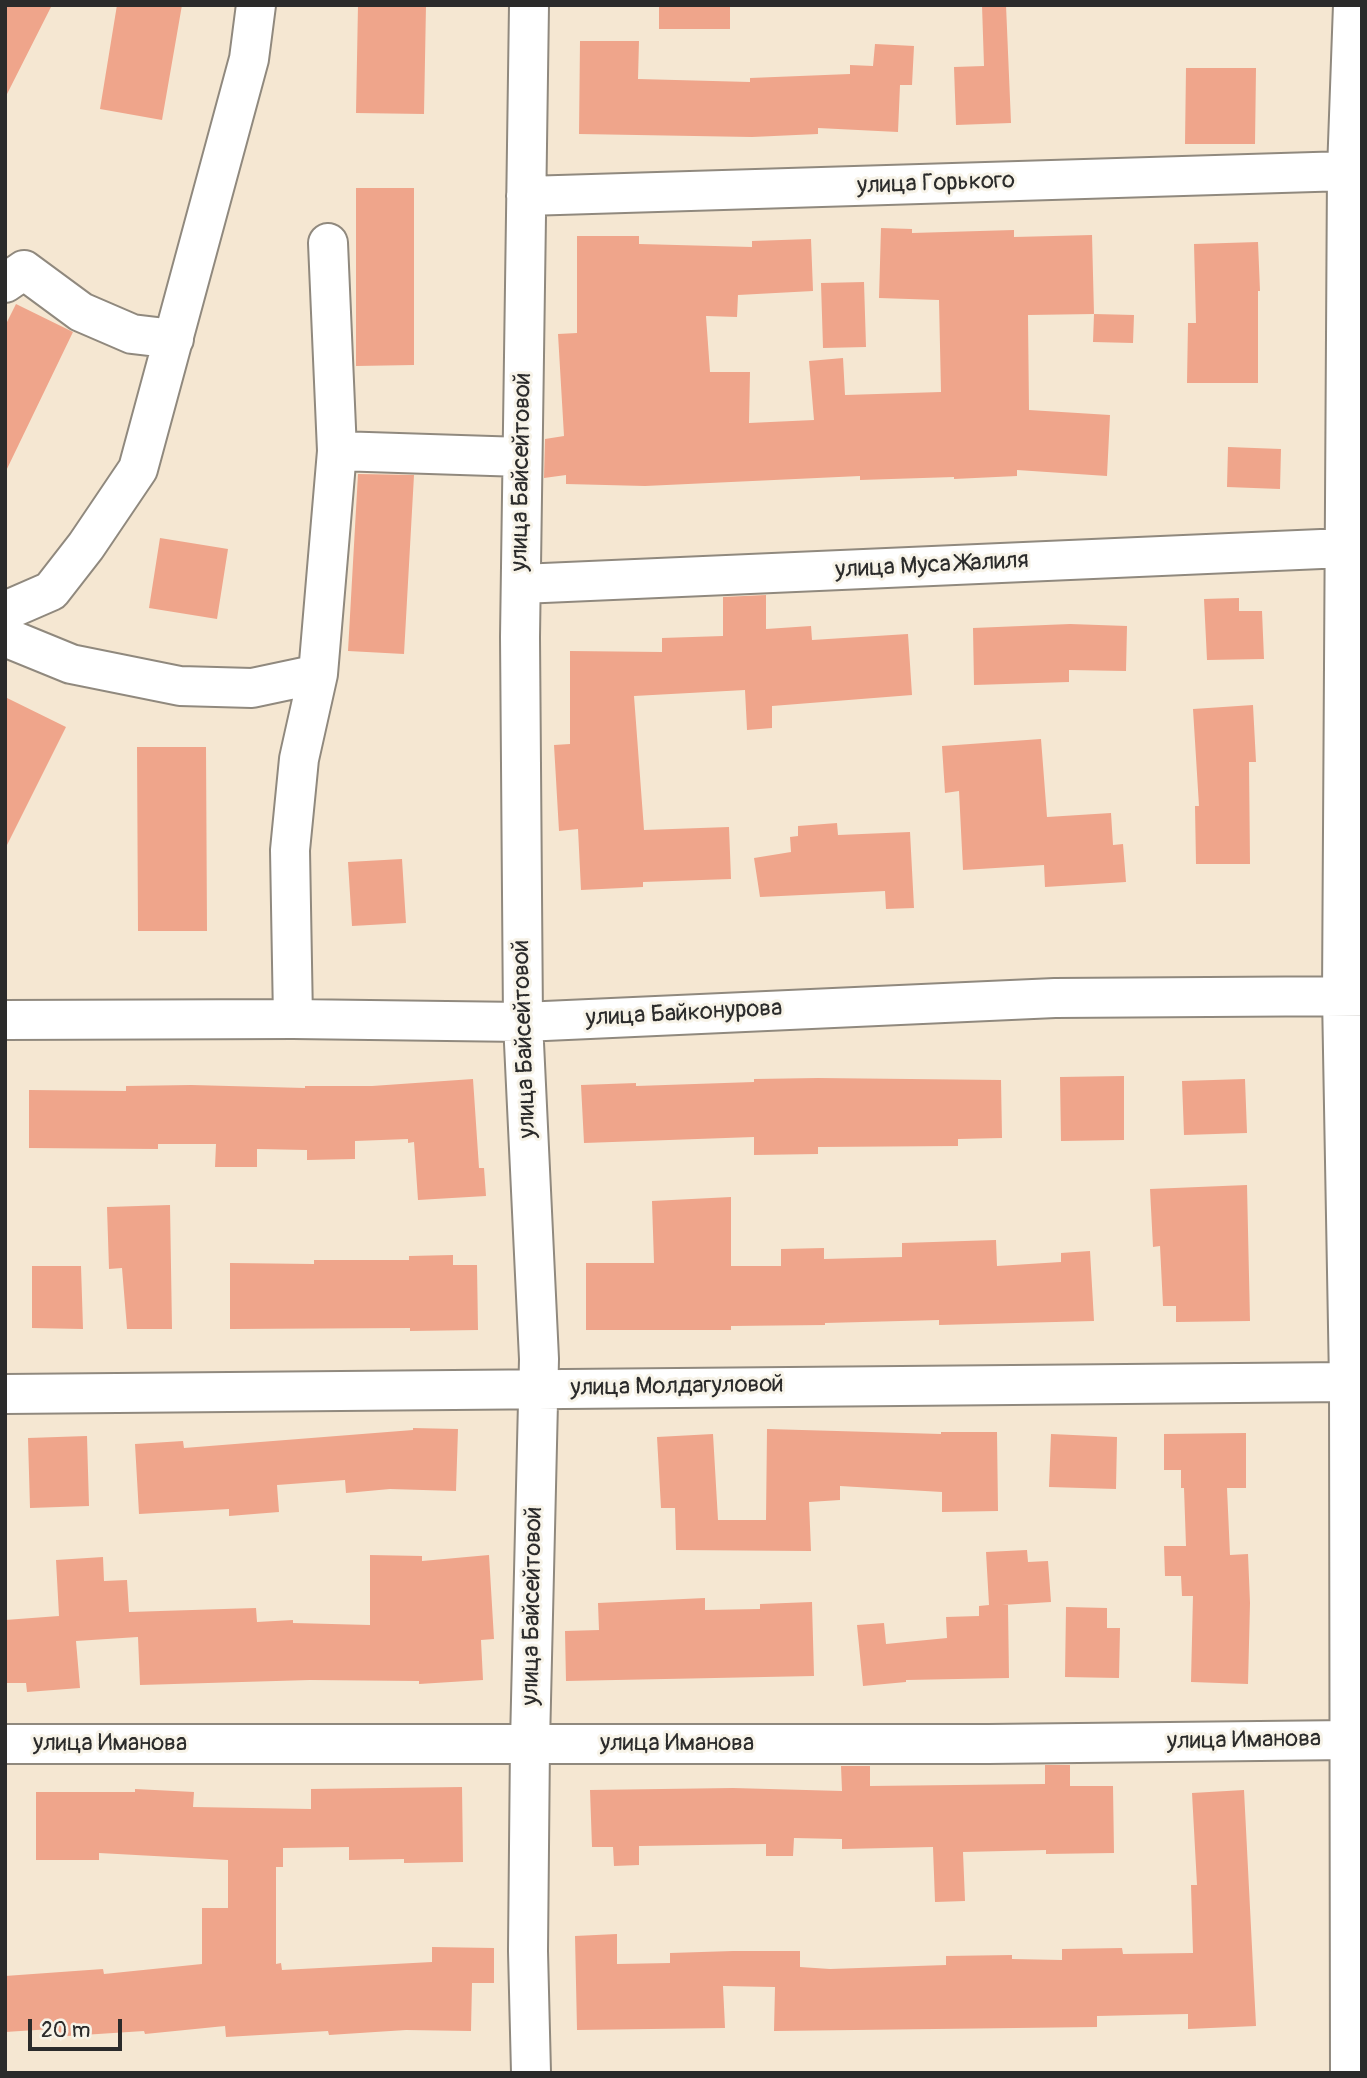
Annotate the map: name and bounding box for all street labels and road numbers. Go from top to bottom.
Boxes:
street label: улица Горького [857,167,1015,201]
street label: улица Байсейтовой [506,372,538,572]
street label: улица Муса Жалиля [834,547,1030,585]
street label: улица Байсейтовой [507,939,543,1139]
street label: улица Байконурова [585,994,783,1034]
street label: улица Молдагуловой [570,1371,784,1403]
street label: улица Байсейтовой [517,1506,549,1706]
street label: улица Иманова [1167,1725,1321,1757]
street label: улица Иманова [33,1730,187,1758]
street label: улица Иманова [600,1730,754,1758]

